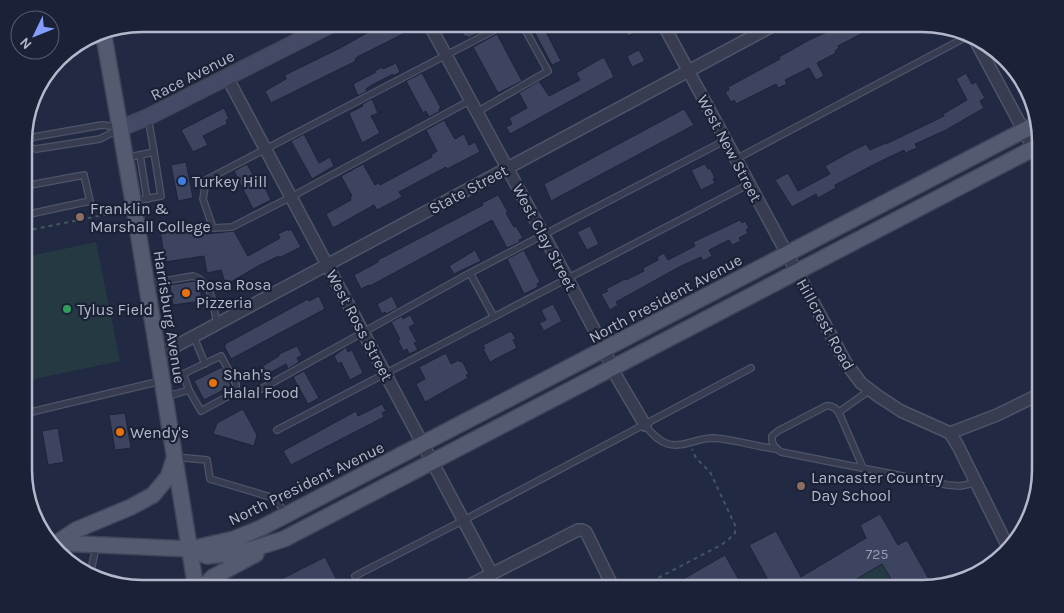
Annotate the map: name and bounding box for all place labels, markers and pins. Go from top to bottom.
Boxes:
place label: Turkey Hill [192,172,267,191]
marker: Turkey Hill [176,175,188,187]
place label: Franklin & Marshall College [90,199,211,236]
marker: Franklin & Marshall College [74,211,86,223]
place label: Rosa Rosa Pizzeria [196,275,271,312]
marker: Rosa Rosa Pizzeria [180,287,192,299]
place label: Tylus Field [77,300,153,319]
marker: Tylus Field [61,303,73,315]
place label: Shah's Halal Food [223,365,299,402]
marker: Shah's Halal Food [207,377,219,389]
place label: Wendy's [130,423,189,442]
marker: Wendy's [114,426,126,438]
place label: Lancaster Country Day School [811,468,944,505]
marker: Lancaster Country Day School [795,480,807,492]

